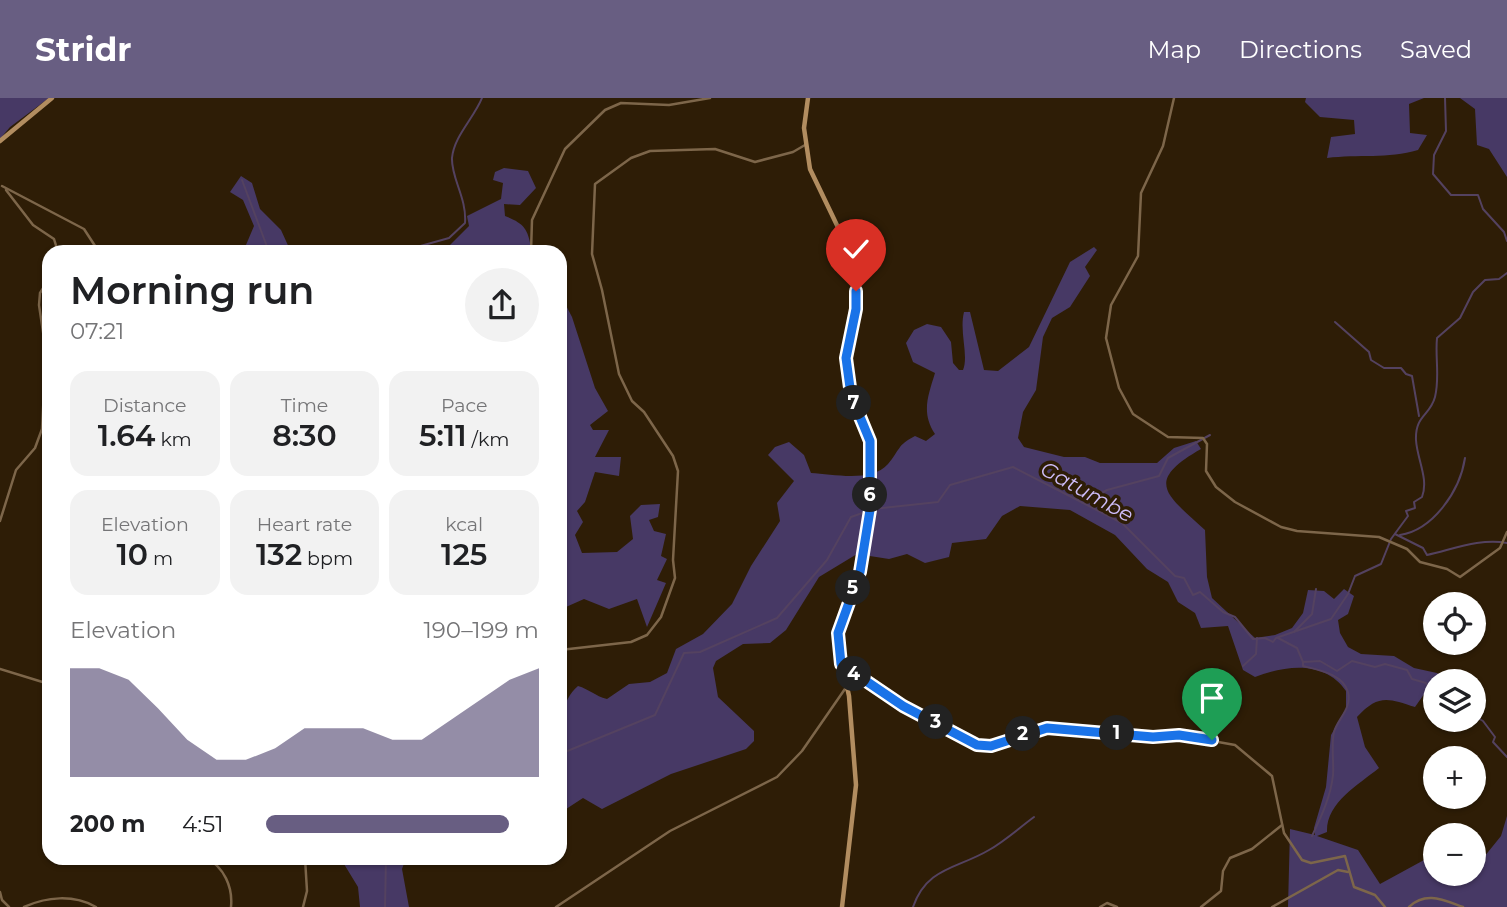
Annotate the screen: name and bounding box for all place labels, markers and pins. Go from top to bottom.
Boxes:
pin [826,219,886,291]
pin: 7 [836,386,872,420]
pin: 6 [852,478,888,512]
pin: 5 [836,570,870,606]
pin: 4 [836,656,872,692]
pin [1182,668,1242,740]
pin: 3 [918,704,954,740]
pin: 2 [1006,716,1040,752]
pin: 1 [1100,716,1134,750]

